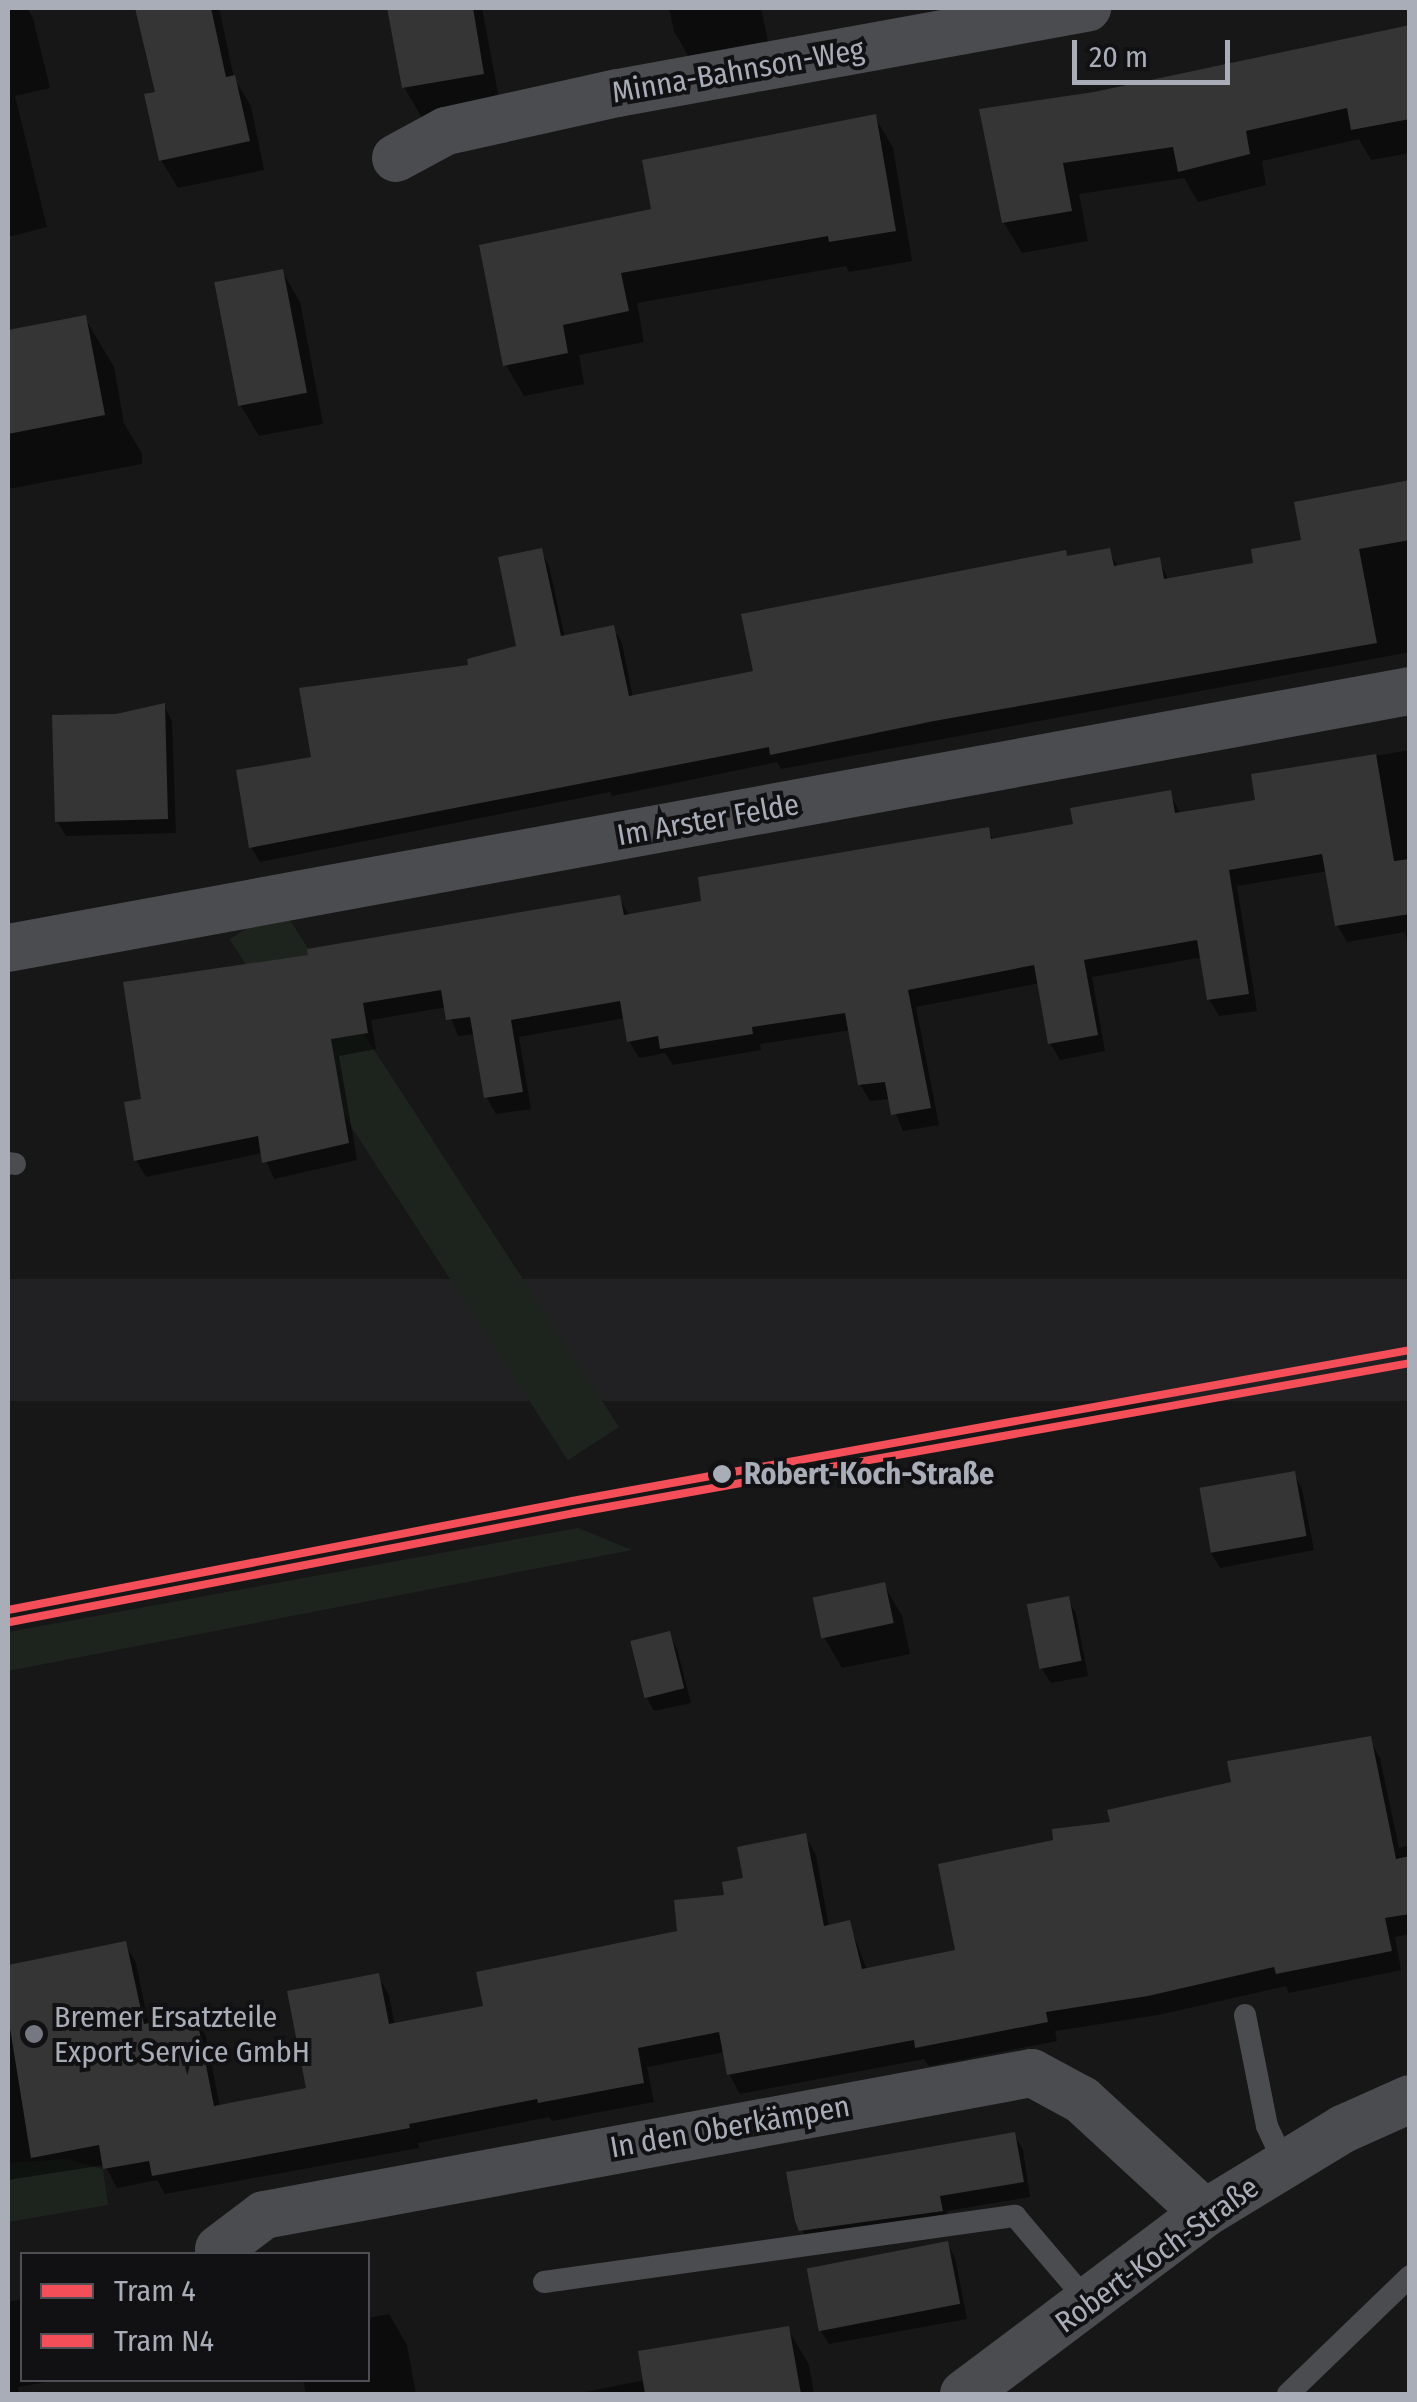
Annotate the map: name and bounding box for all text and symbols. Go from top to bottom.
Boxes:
scale bar [1077,20,1234,82]
street label: Minna-Bahnson-Weg [609,31,867,111]
text: 20 m [1089,39,1148,75]
street label: Im Arster Felde [614,786,802,854]
place label: Robert-Koch-Straße [744,1456,994,1492]
marker: Robert-Koch-Straße [709,1461,735,1487]
place label: Bremer Ersatzteile Export Service GmbH [54,1999,310,2070]
marker: Bremer Ersatzteile Export Service GmbH [23,2023,45,2045]
street label: In den Oberkämpen [607,2088,853,2166]
street label: Robert-Koch-Straße [1048,2169,1266,2341]
legend [20,2252,370,2382]
text: Tram 4 [114,2273,196,2309]
text: Tram N4 [114,2323,214,2359]

